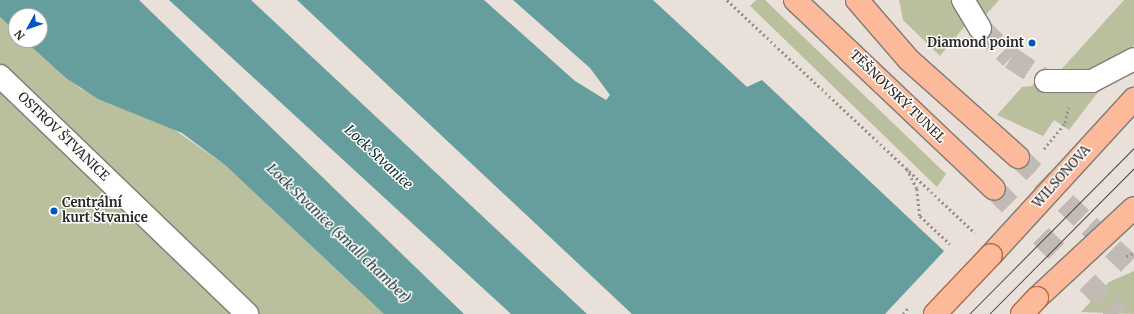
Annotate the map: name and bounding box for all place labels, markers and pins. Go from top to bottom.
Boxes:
place label: Diamond point [927,35,1024,51]
marker: Diamond point [1027,38,1037,48]
place label: Centrální kurt Štvanice [62,196,148,227]
marker: Centrální kurt Štvanice [49,206,59,216]

